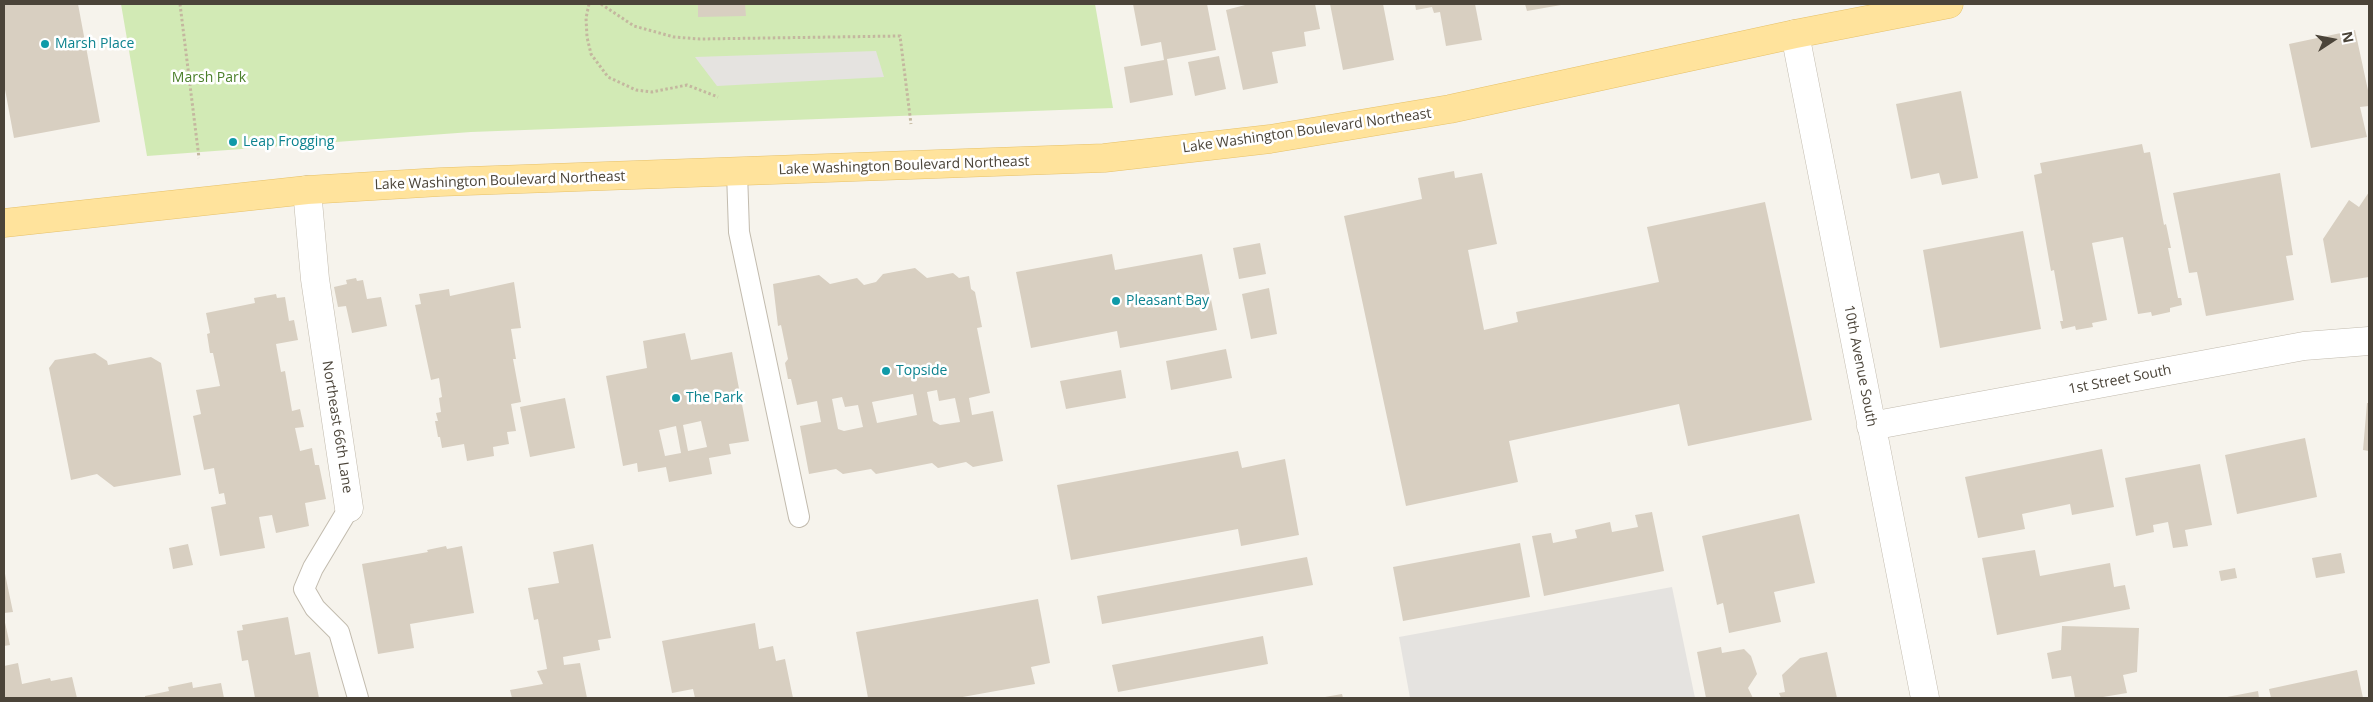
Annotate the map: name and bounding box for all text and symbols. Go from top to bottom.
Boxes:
north arrow [2308,15,2358,65]
text: N [2338,30,2359,44]
place label: Marsh Place [55,36,134,52]
marker: Marsh Place [39,38,51,50]
park label: Marsh Park [172,70,246,86]
street label: Lake Washington Boulevard Northeast [1182,105,1432,157]
place label: Leap Frogging [243,134,334,150]
marker: Leap Frogging [227,136,239,148]
street label: Lake Washington Boulevard Northeast [778,153,1030,179]
street label: Lake Washington Boulevard Northeast [374,168,626,194]
place label: Pleasant Bay [1126,293,1209,309]
marker: Pleasant Bay [1110,295,1122,307]
street label: 10th Avenue South [1840,304,1880,428]
street label: Northeast 66th Lane [318,360,356,494]
street label: 1st Street South [2067,362,2173,398]
place label: Topside [896,363,947,379]
marker: Topside [880,365,892,377]
place label: The Park [686,390,743,406]
marker: The Park [670,392,682,404]

